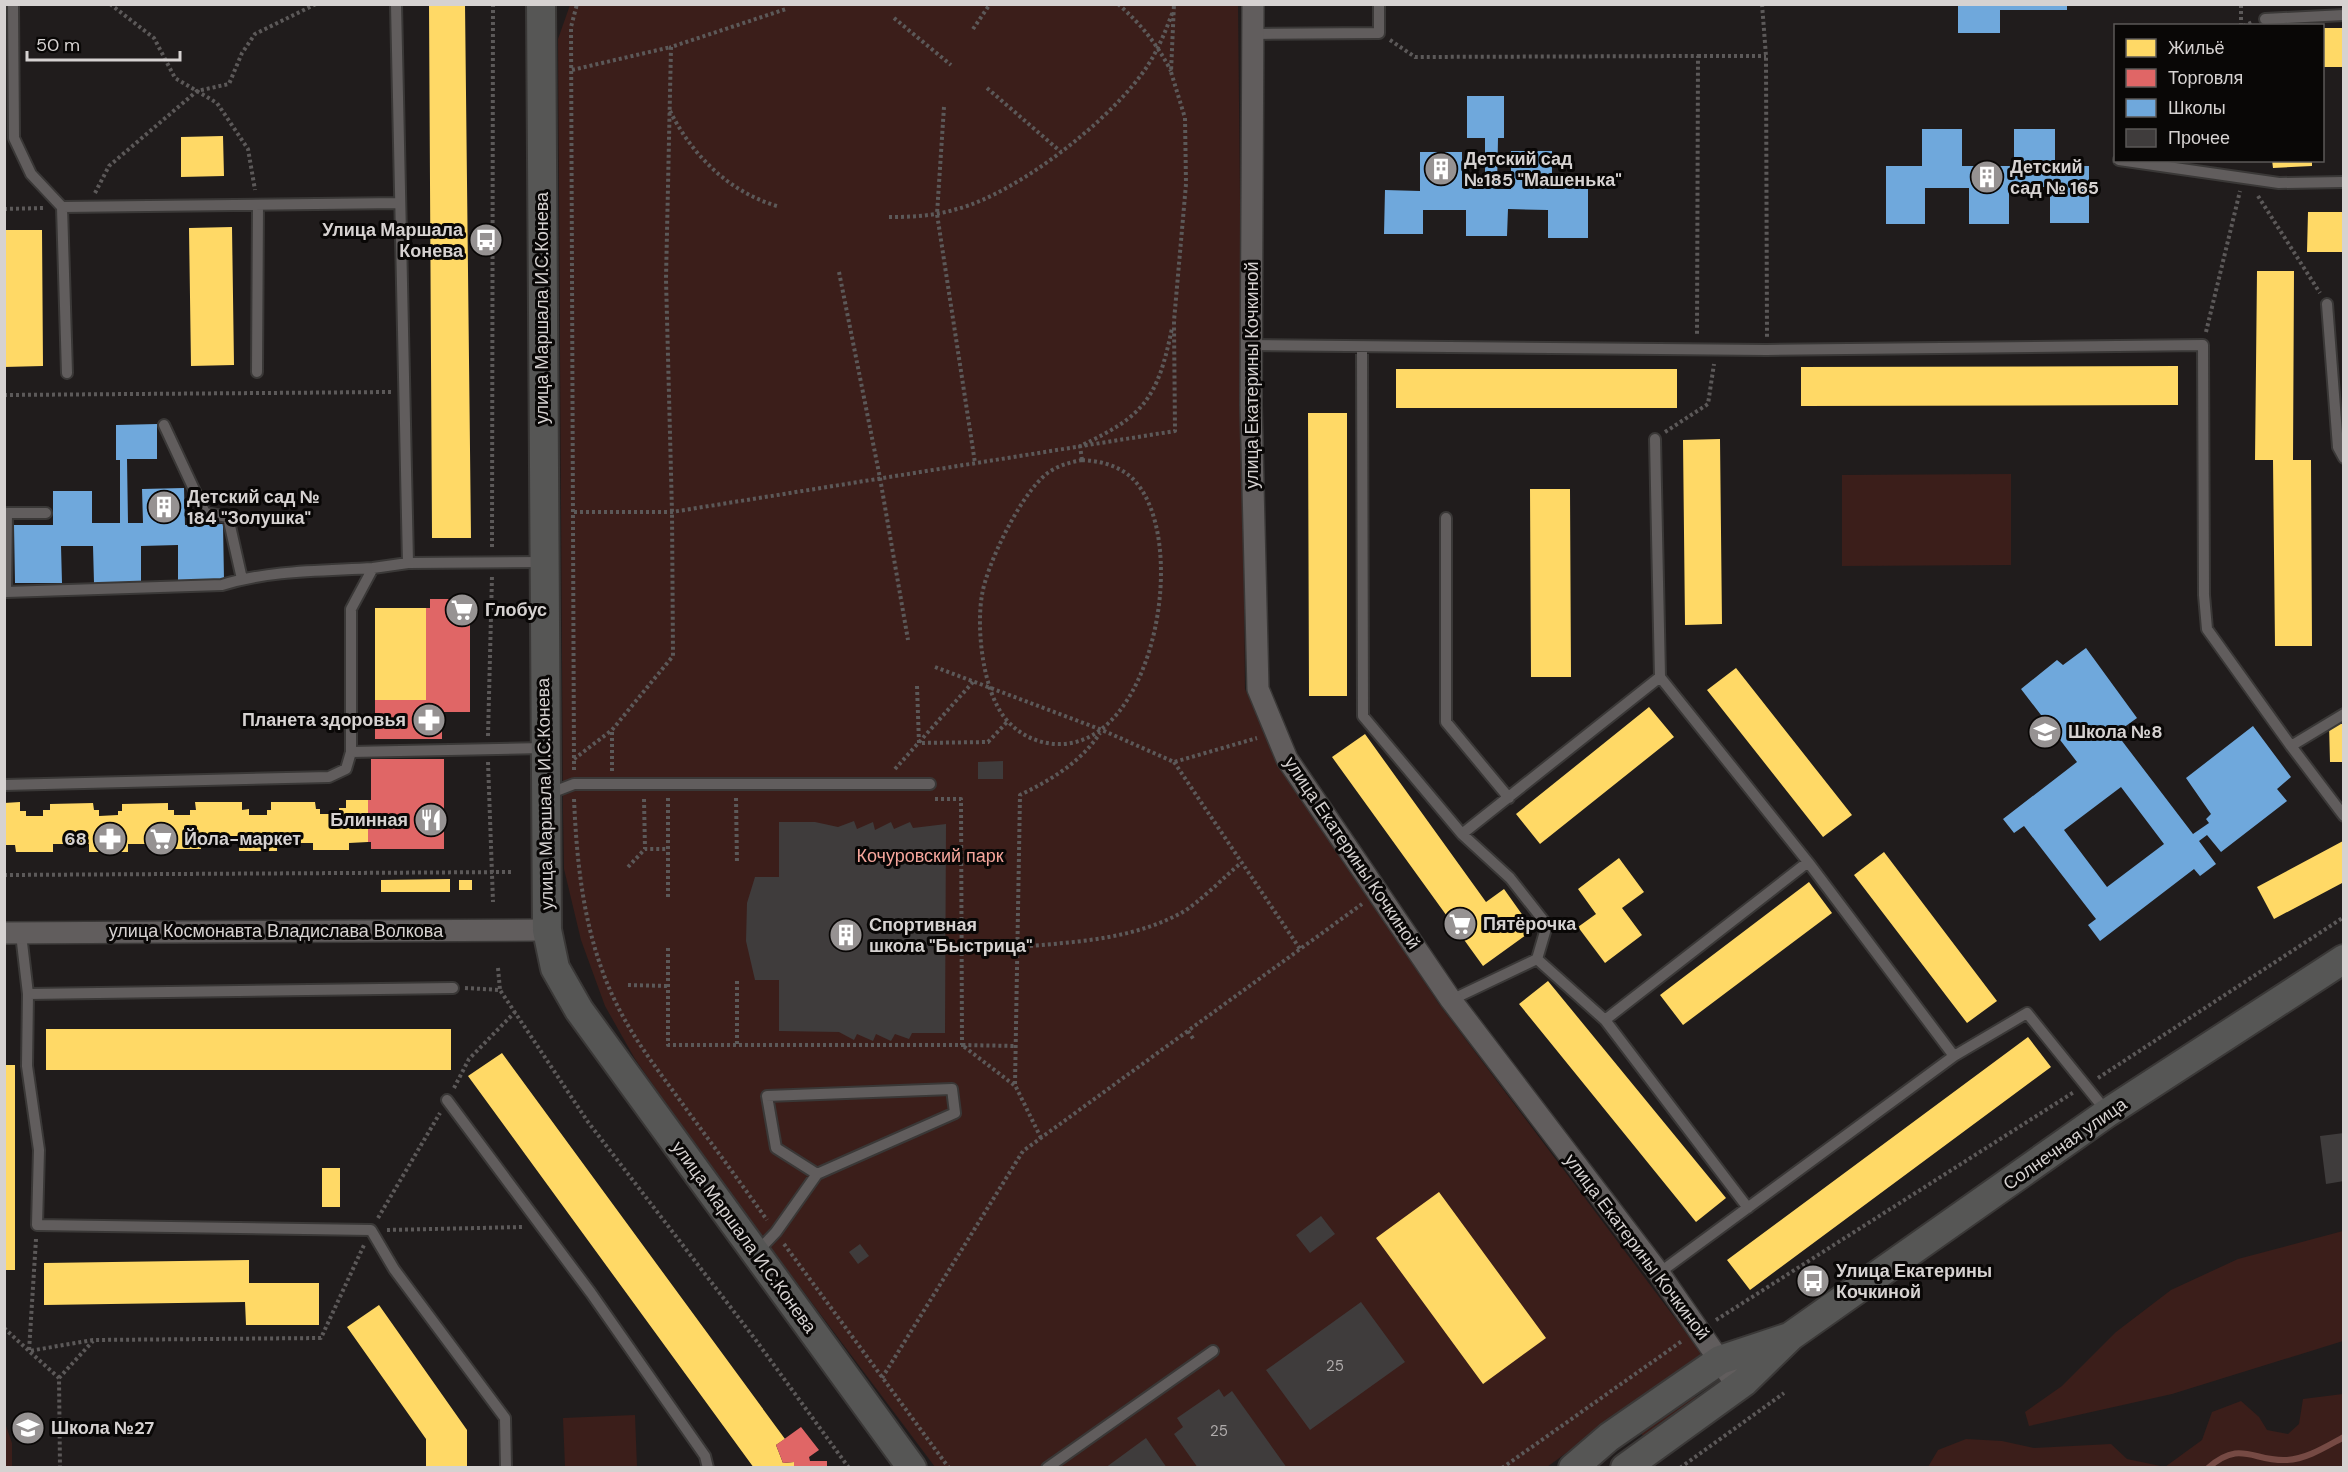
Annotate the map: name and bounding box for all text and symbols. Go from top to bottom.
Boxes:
scale bar [27,24,180,62]
legend [2114,24,2324,162]
text: 50 m [36,33,80,57]
text: Жильё [2168,36,2225,60]
text: Торговля [2168,66,2243,90]
text: Школы [2168,96,2226,120]
text: Прочее [2168,126,2230,150]
place label: Детский сад №185 "Машенька" [1464,147,1622,192]
building icon: Детский сад №185 "Машенька" [1423,151,1459,187]
place label: Детский сад № 165 [2010,155,2099,200]
building icon: Детский сад № 165 [1969,159,2005,195]
street label: улица Маршала И.С.Конева [530,191,554,424]
place label: Улица Маршала Конева [322,218,464,263]
bus stop icon: Улица Маршала Конева [468,222,504,258]
street label: улица Екатерины Кочкиной [1240,261,1264,489]
place label: Детский сад № 184 "Золушка" [187,485,320,530]
building icon: Детский сад № 184 "Золушка" [146,489,182,525]
supermarket icon: Глобус [444,592,480,628]
place label: Глобус [485,598,547,622]
street label: улица Маршала И.С.Конева [531,677,559,910]
pharmacy icon: Планета здоровья [411,702,447,738]
place label: Планета здоровья [242,708,406,732]
school or university icon: Школа №8 [2027,714,2063,750]
place label: Школа №8 [2068,720,2163,744]
street label: улица Екатерины Кочкиной [1278,752,1426,954]
restaurant icon: Блинная [413,802,449,838]
place label: Блинная [330,808,408,832]
pharmacy icon: 68 [92,821,128,857]
supermarket icon: Йола-маркет [143,821,179,857]
place label: 68 [64,827,87,851]
place label: Йола-маркет [184,827,301,851]
park label: Кочуровский парк [856,844,1004,868]
supermarket icon: Пятёрочка [1442,906,1478,942]
place label: Пятёрочка [1483,912,1577,936]
place label: Спортивная школа "Быстрица" [869,913,1033,958]
building icon: Спортивная школа "Быстрица" [828,917,864,953]
street label: улица Космонавта Владислава Волкова [109,919,444,943]
street label: Солнечная улица [1998,1092,2132,1196]
street label: улица Маршала И.С.Конева [666,1136,823,1339]
street label: улица Екатерины Кочкиной [1559,1149,1715,1345]
place label: Улица Екатерины Кочкиной [1836,1259,1992,1304]
bus stop icon: Улица Екатерины Кочкиной [1795,1263,1831,1299]
house number: 25 [1326,1356,1344,1376]
school or university icon: Школа №27 [10,1410,46,1446]
place label: Школа №27 [51,1416,154,1440]
house number: 25 [1210,1421,1228,1441]

